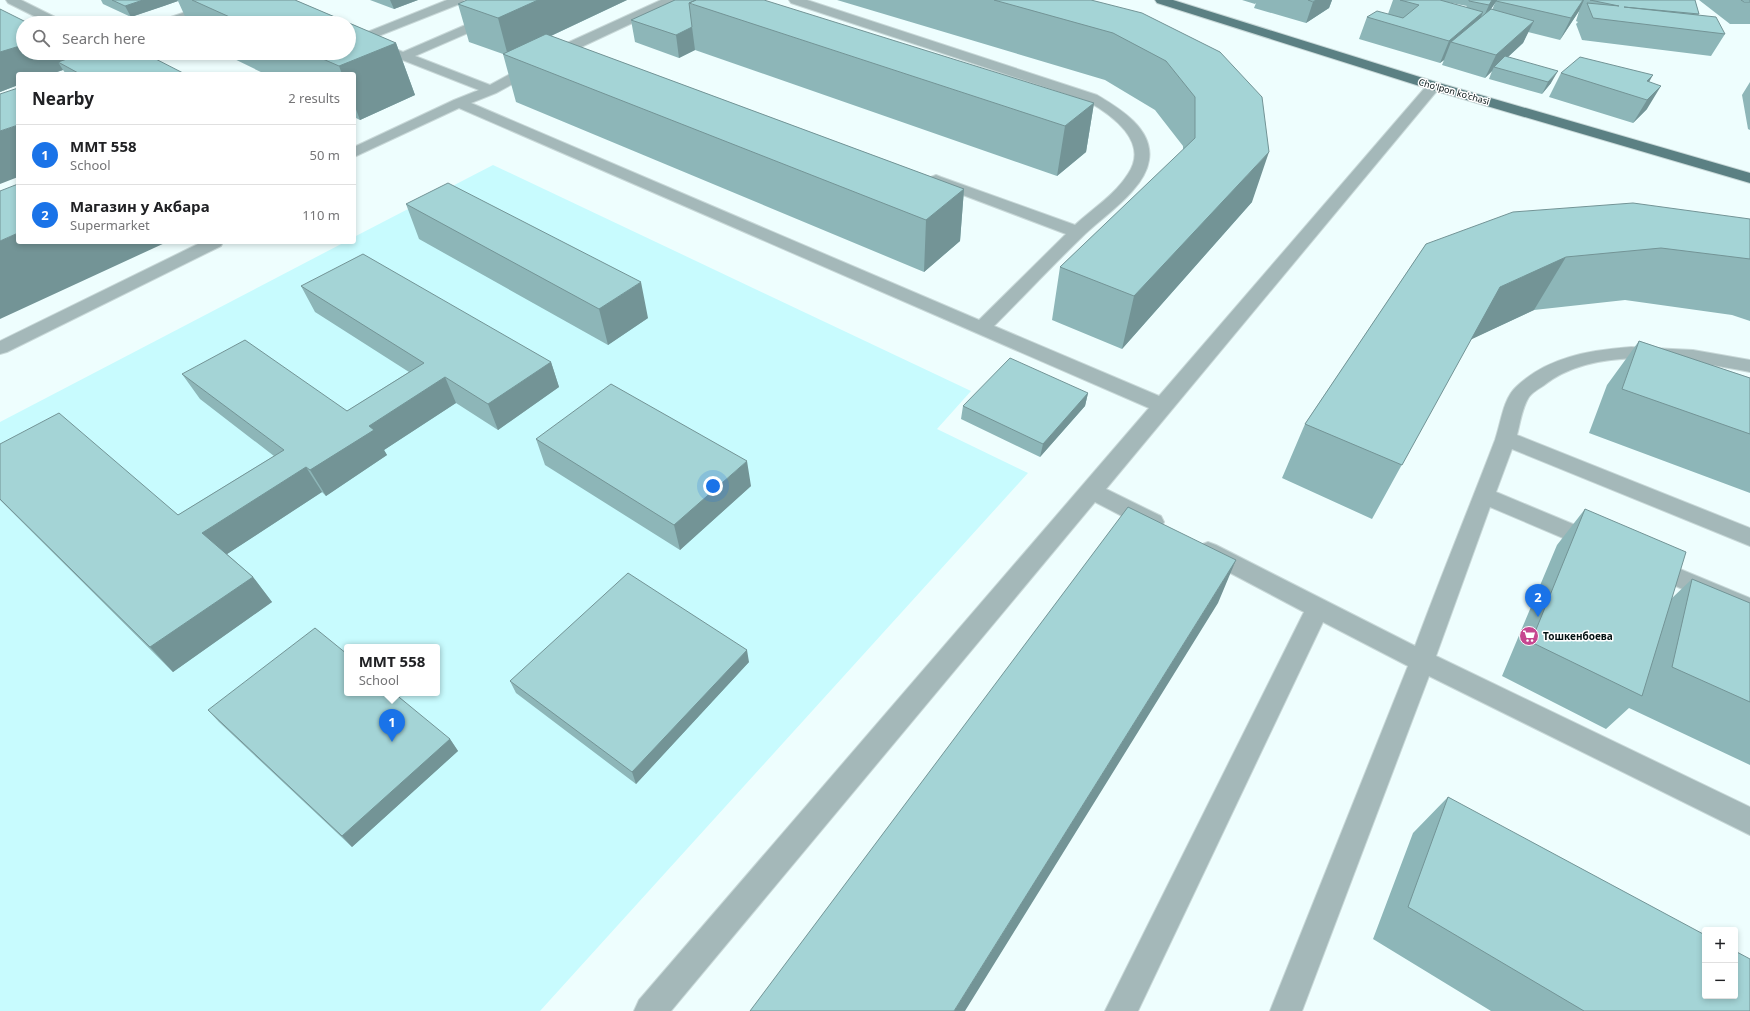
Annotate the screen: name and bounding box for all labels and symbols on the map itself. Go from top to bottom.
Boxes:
street label: Cho'lpon ko'chasi [1417,75,1491,108]
your location [703,476,723,496]
pin: 2 [1525,584,1551,617]
supermarket icon: Тошкенбоева [1518,625,1540,647]
place label: Тошкенбоева [1543,629,1613,643]
pin: 1 [379,709,405,742]

